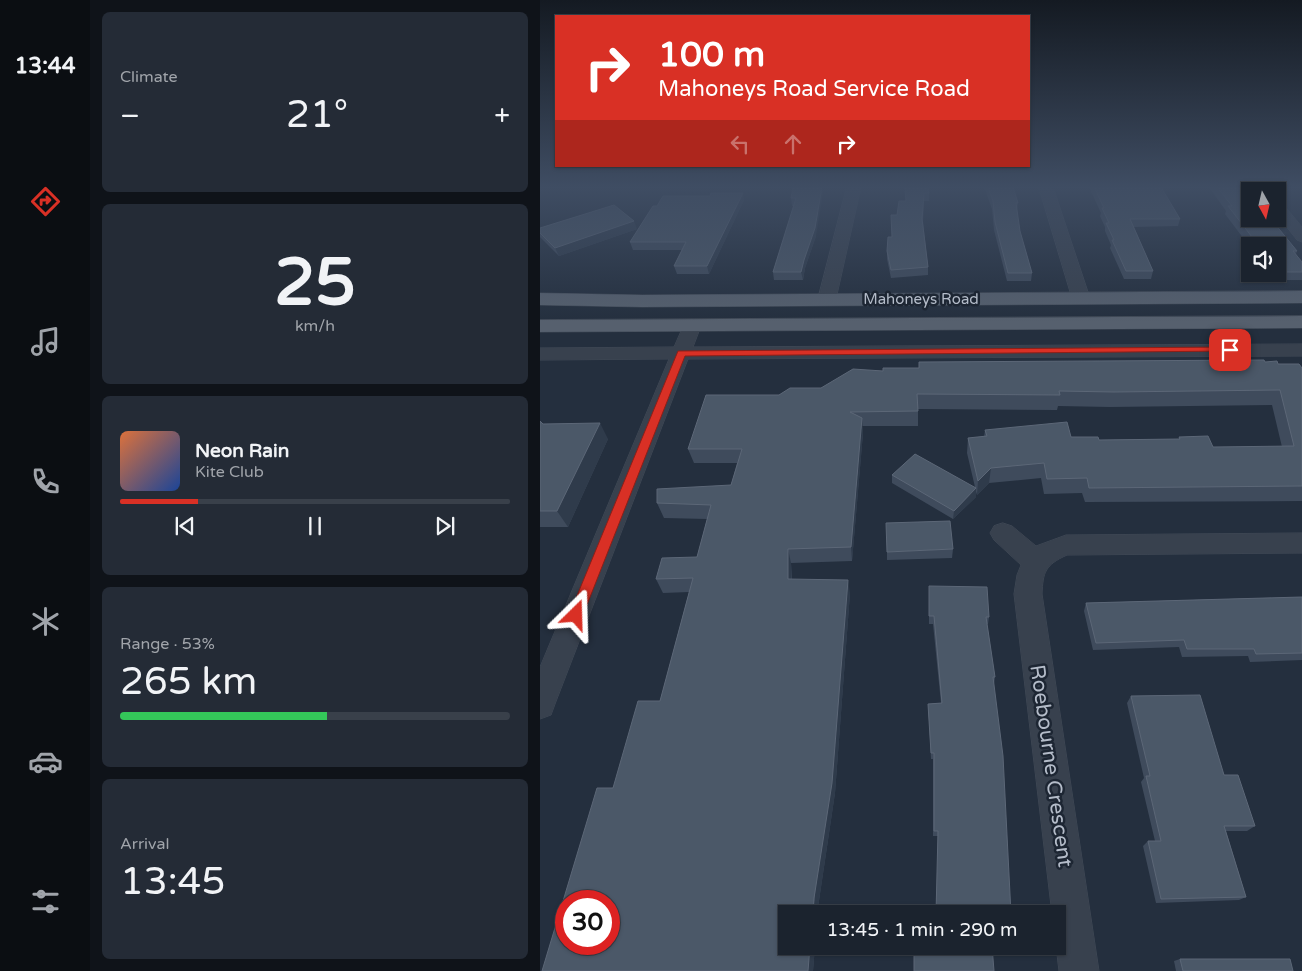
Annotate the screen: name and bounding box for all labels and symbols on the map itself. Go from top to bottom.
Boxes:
north arrow [1241,182,1286,228]
street label: Mahoneys Road [863,290,979,308]
pin [1209,329,1251,371]
position arrow [549,588,601,640]
street label: Roebourne Crescent [1024,663,1078,869]
speed limit sign: 30 [555,890,620,955]

